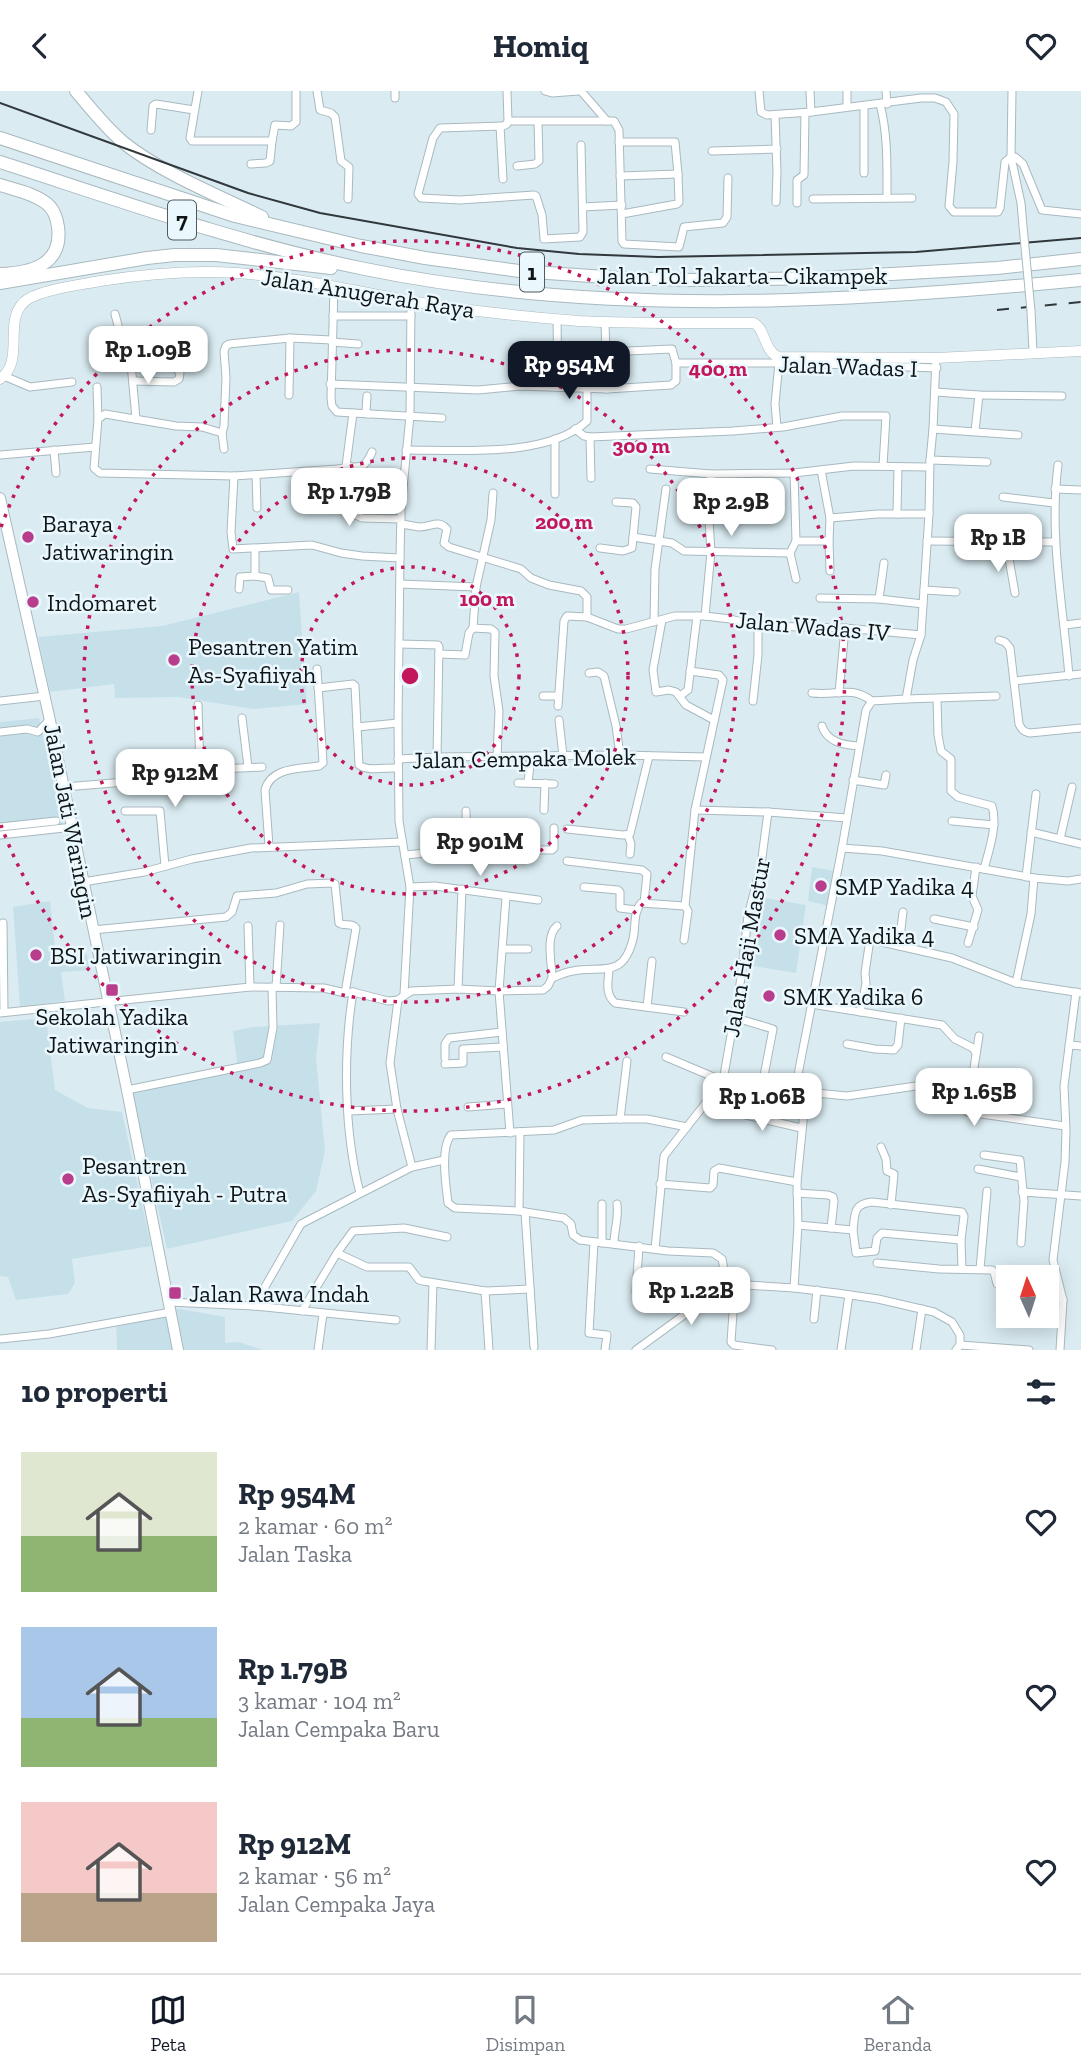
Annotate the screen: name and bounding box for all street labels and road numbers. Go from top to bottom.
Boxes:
road number: 7 [168,201,196,239]
road number: 1 [520,253,544,291]
street label: Jalan Tol Jakarta–Cikampek [597,261,888,290]
street label: Jalan Anugerah Raya [259,262,477,324]
street label: Jalan Wadas I [778,349,918,383]
street label: Jalan Wadas IV [734,605,892,647]
street label: Jalan Jati Waringin [38,721,104,921]
street label: Jalan Cempaka Molek [412,742,637,774]
street label: Jalan Haji Mastur [716,855,776,1039]

